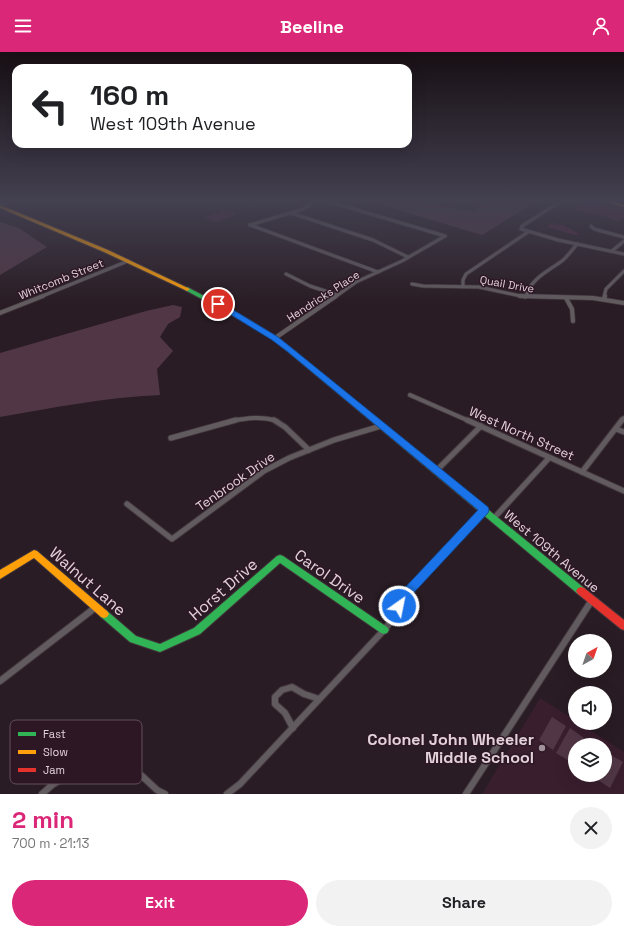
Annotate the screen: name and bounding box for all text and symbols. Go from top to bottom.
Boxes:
icon: menu [12,15,34,37]
text: Beeline [280,15,344,38]
icon: person [590,15,612,37]
text: 160 m [90,77,169,113]
icon: left [24,80,76,132]
text: West 109th Avenue [90,112,256,135]
street label: Whitcomb Street [17,256,105,302]
street label: Hendricks Place [284,267,362,325]
street label: Quail Drive [479,272,535,296]
pin [201,287,235,321]
icon: arrive [207,293,229,315]
street label: West North Street [466,403,577,464]
street label: Tenbrook Drive [192,448,278,515]
street label: West 109th Avenue [500,506,603,596]
street label: Walnut Lane [45,542,130,621]
street label: Carol Drive [290,544,369,608]
street label: Horst Drive [185,554,262,625]
position arrow [378,585,420,627]
north arrow [568,634,612,678]
map controls [568,634,612,782]
button: sound [568,686,612,730]
legend [10,720,142,784]
text: Fast [43,727,66,741]
place label: Colonel John Wheeler Middle School [367,729,534,768]
button: layers [568,738,612,782]
marker: Colonel John Wheeler Middle School [537,743,547,753]
text: Slow [43,745,68,759]
text: Jam [43,763,65,777]
text: 2 min [12,804,74,835]
button: close [570,807,612,849]
text: 700 m · 21:13 [12,835,89,852]
button: Exit [12,880,308,926]
button: Share [316,880,612,926]

